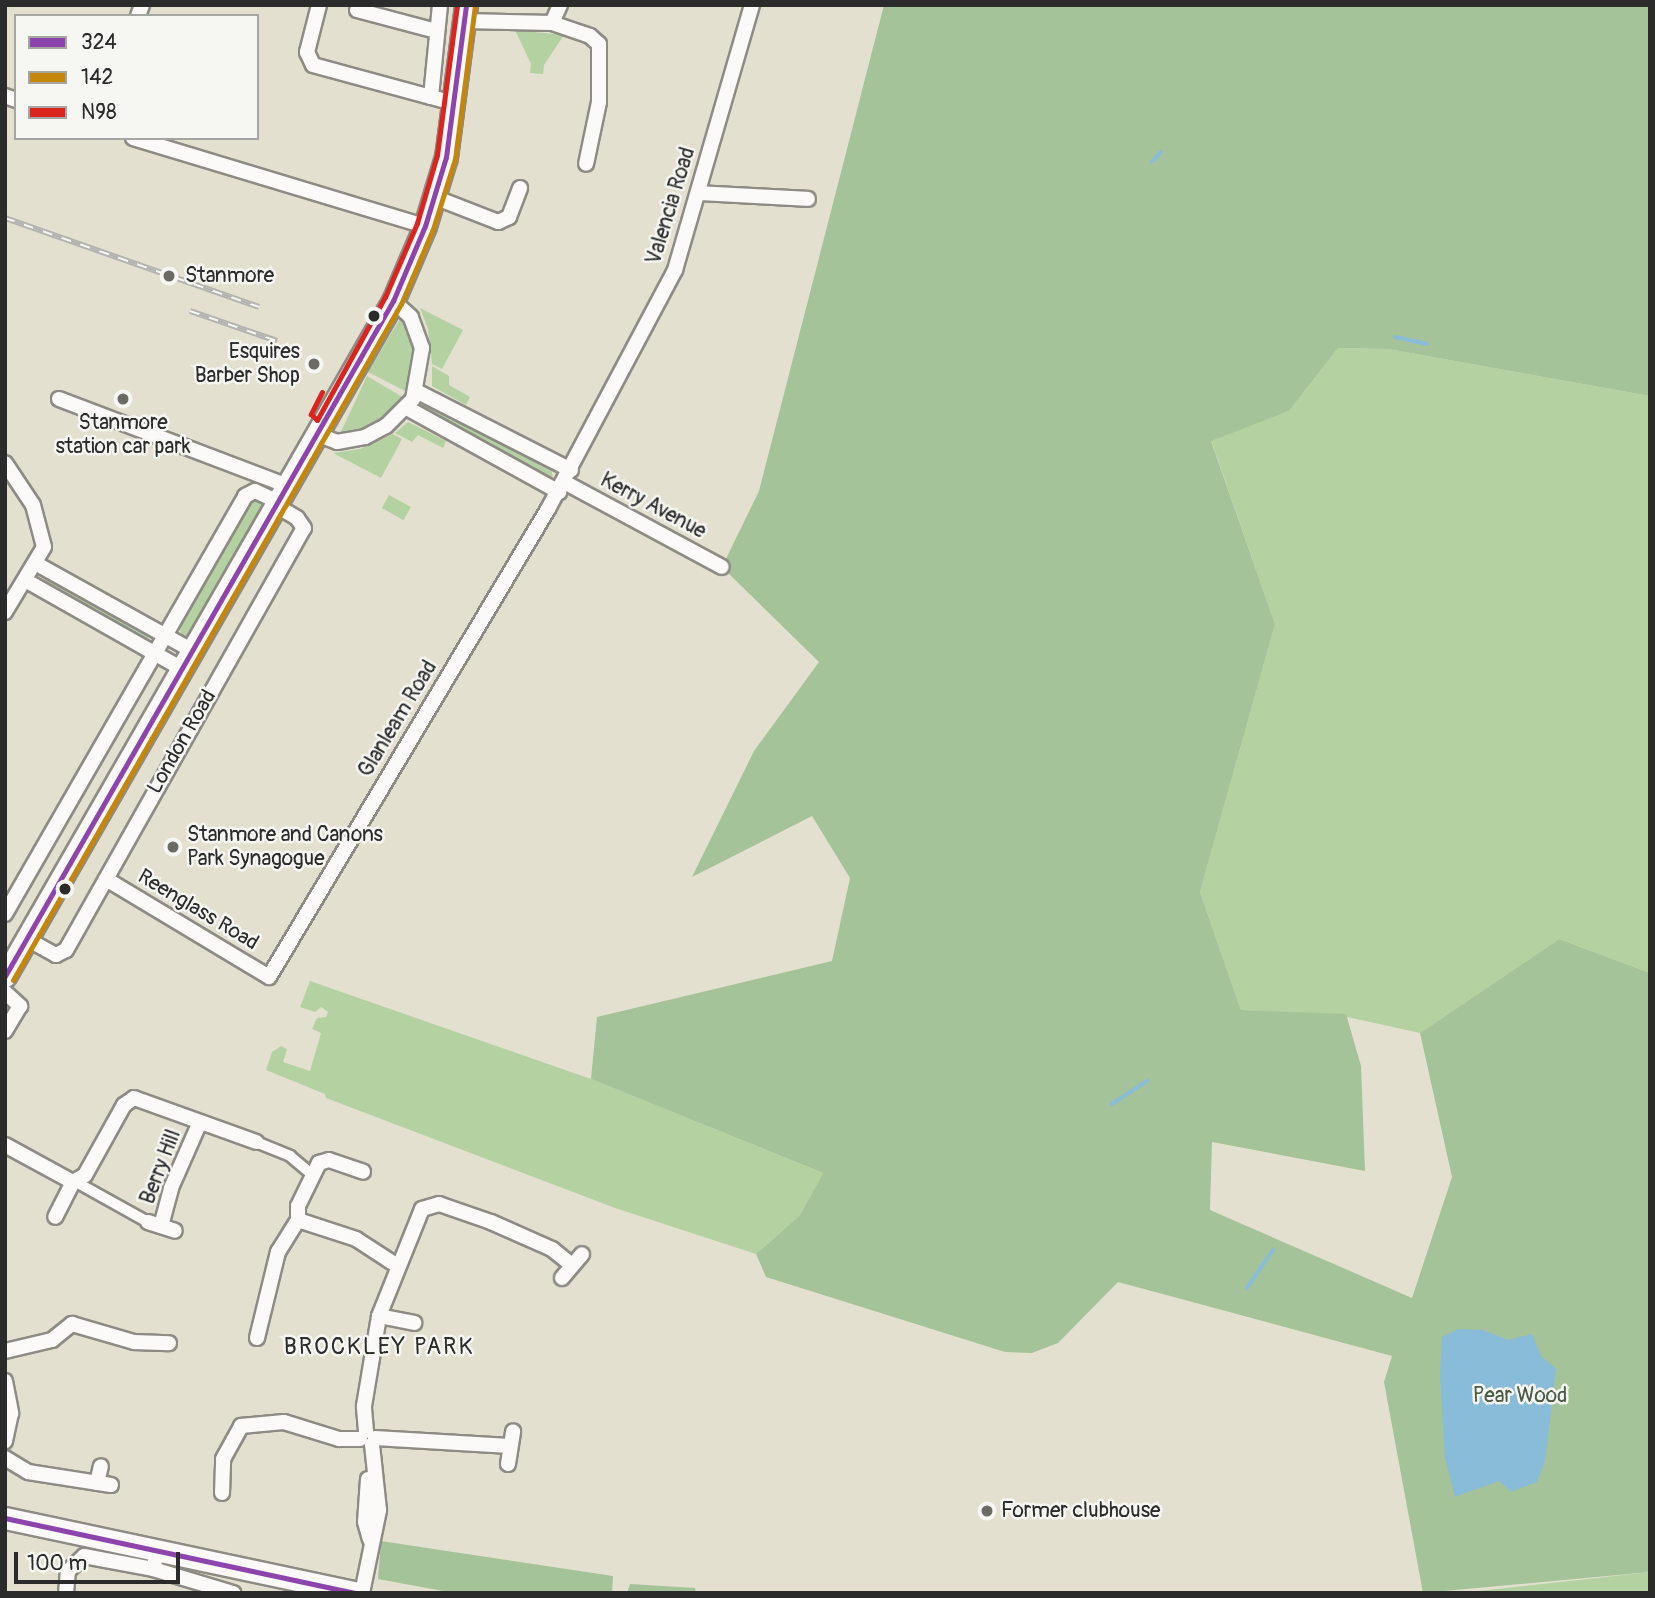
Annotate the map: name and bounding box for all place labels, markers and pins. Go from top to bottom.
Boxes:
place label: Stanmore [185,263,274,289]
marker: Stanmore [159,266,179,286]
unlabelled marker [367,309,381,323]
place label: Esquires Barber Shop [195,339,300,389]
marker: Esquires Barber Shop [306,356,322,372]
marker: Stanmore station car park [115,391,131,407]
place label: Stanmore station car park [55,410,191,460]
place label: Stanmore and Canons Park Synagogue [187,822,383,872]
marker: Stanmore and Canons Park Synagogue [165,839,181,855]
unlabelled marker [58,882,72,896]
place label: Former clubhouse [1001,1498,1160,1524]
marker: Former clubhouse [979,1503,995,1519]

